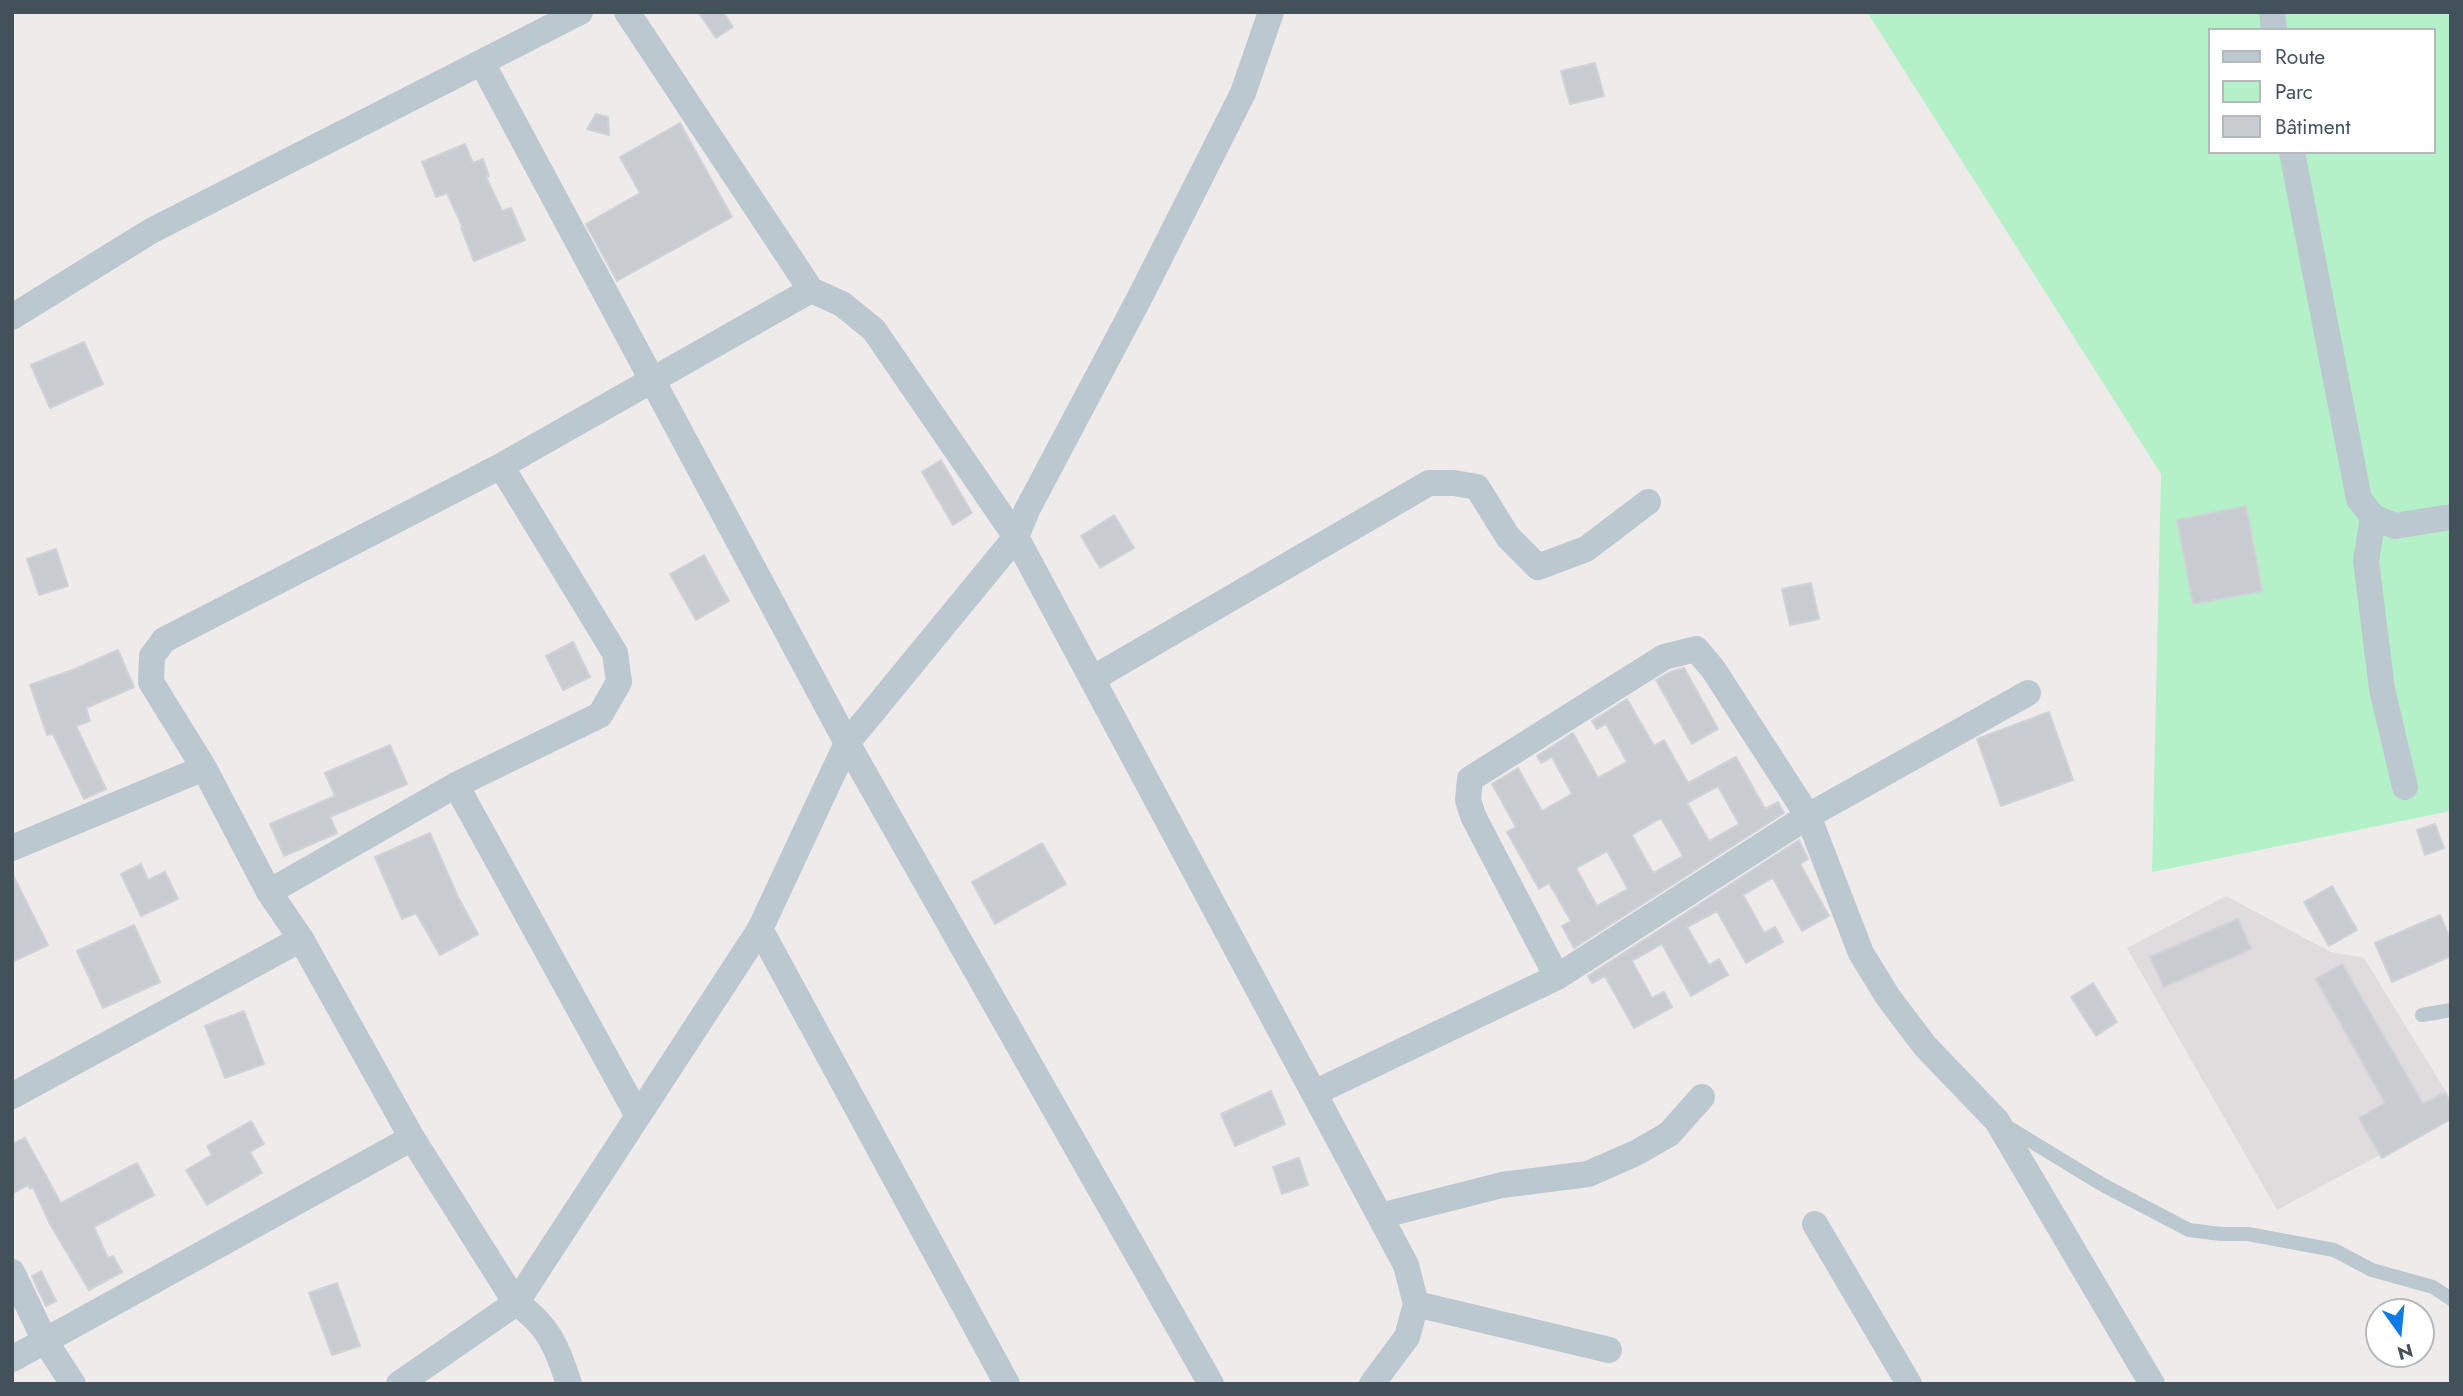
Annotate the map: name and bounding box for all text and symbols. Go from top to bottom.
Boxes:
legend [2208,28,2435,154]
text: Route [2275,42,2325,72]
text: Parc [2275,77,2313,107]
text: Bâtiment [2275,112,2351,142]
north arrow [2365,1298,2435,1368]
text: N [2394,1337,2416,1367]

